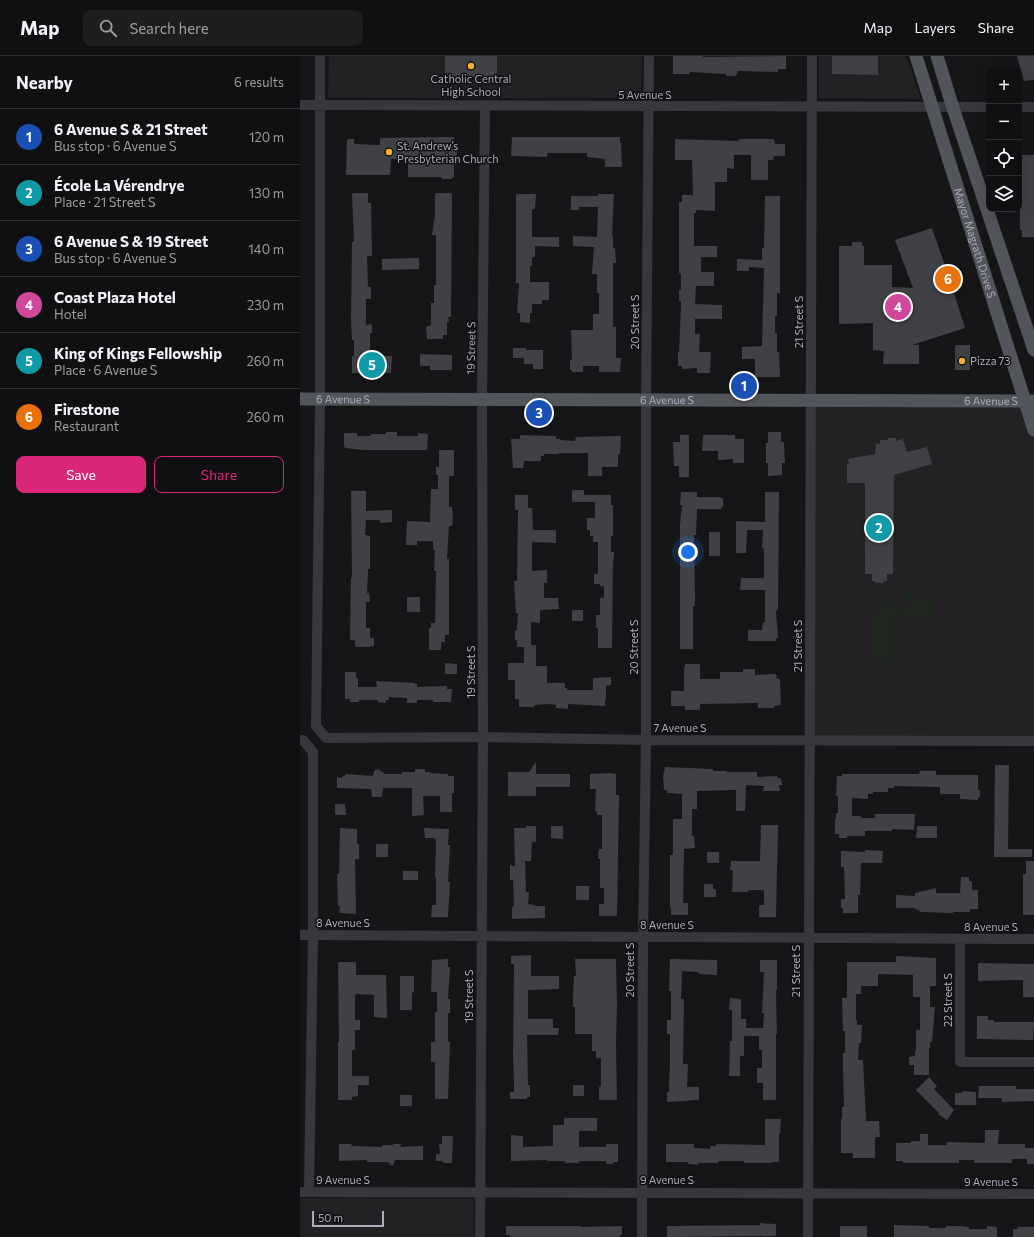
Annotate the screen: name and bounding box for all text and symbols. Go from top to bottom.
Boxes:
search box [83,10,363,46]
text: Map [20,16,59,39]
icon: search [97,17,119,39]
text: Search here [129,19,209,37]
text: Map [864,19,892,36]
text: Layers [914,19,956,36]
text: Share [978,19,1014,36]
marker: Catholic Central High School [466,61,476,71]
map controls [986,68,1022,212]
button: + [986,68,1022,104]
text: Nearby [16,72,73,93]
place label: Catholic Central High School [431,72,511,98]
text: 6 results [234,74,284,90]
street label: 5 Avenue S [618,88,672,101]
button: − [986,104,1022,140]
text: 6 Avenue S & 21 Street [54,120,208,138]
text: 1 [26,129,32,145]
text: 120 m [249,129,284,145]
text: Bus stop · 6 Avenue S [54,138,177,154]
place label: St. Andrew’s Presbyterian Church [397,139,499,165]
button: locate [986,140,1022,176]
marker: St. Andrew’s Presbyterian Church [384,147,394,157]
text: École La Vérendrye [54,176,184,194]
button: layers [986,176,1022,212]
text: 2 [25,185,33,201]
text: 130 m [249,185,284,201]
street label: Mayor Magrath Drive S [952,186,999,300]
text: Place · 21 Street S [54,194,156,210]
text: 6 Avenue S & 19 Street [54,232,208,250]
text: 3 [25,241,33,257]
text: 140 m [248,241,284,257]
text: Bus stop · 6 Avenue S [54,250,177,266]
pin: 6 [935,264,961,294]
text: Coast Plaza Hotel [54,288,176,306]
pin: 4 [885,292,911,322]
street label: 20 Street S [628,294,641,350]
street label: 21 Street S [792,296,805,348]
text: 4 [25,297,33,313]
text: 230 m [247,297,284,313]
text: Hotel [54,306,87,322]
street label: 19 Street S [464,321,477,375]
text: King of Kings Fellowship [54,344,222,362]
pin: 5 [359,350,385,380]
text: 5 [25,353,33,369]
text: 260 m [247,353,284,369]
place label: Pizza 73 [970,354,1011,367]
marker: Pizza 73 [957,356,967,366]
text: Place · 6 Avenue S [54,362,157,378]
pin: 1 [731,371,757,401]
street label: 6 Avenue S [316,392,370,405]
street label: 6 Avenue S [640,393,694,406]
street label: 6 Avenue S [964,394,1018,407]
pin: 3 [526,398,552,428]
text: Firestone [54,400,119,418]
text: 6 [25,409,33,425]
text: 260 m [247,409,284,425]
text: Restaurant [54,418,119,434]
button: Save [16,456,146,493]
button: Share [154,456,284,493]
pin: 2 [866,513,892,543]
your location [678,542,698,562]
street label: 20 Street S [627,619,640,675]
street label: 21 Street S [791,620,804,672]
street label: 19 Street S [464,645,477,699]
street label: 7 Avenue S [653,721,707,734]
street label: 8 Avenue S [316,916,370,929]
street label: 8 Avenue S [640,918,694,931]
street label: 8 Avenue S [964,920,1018,933]
street label: 20 Street S [623,942,636,998]
street label: 21 Street S [789,945,802,997]
street label: 19 Street S [462,969,475,1023]
street label: 22 Street S [941,973,954,1027]
street label: 9 Avenue S [316,1173,370,1186]
street label: 9 Avenue S [640,1173,694,1186]
street label: 9 Avenue S [964,1175,1018,1188]
scale bar [312,1209,384,1228]
text: 50 m [318,1211,343,1224]

